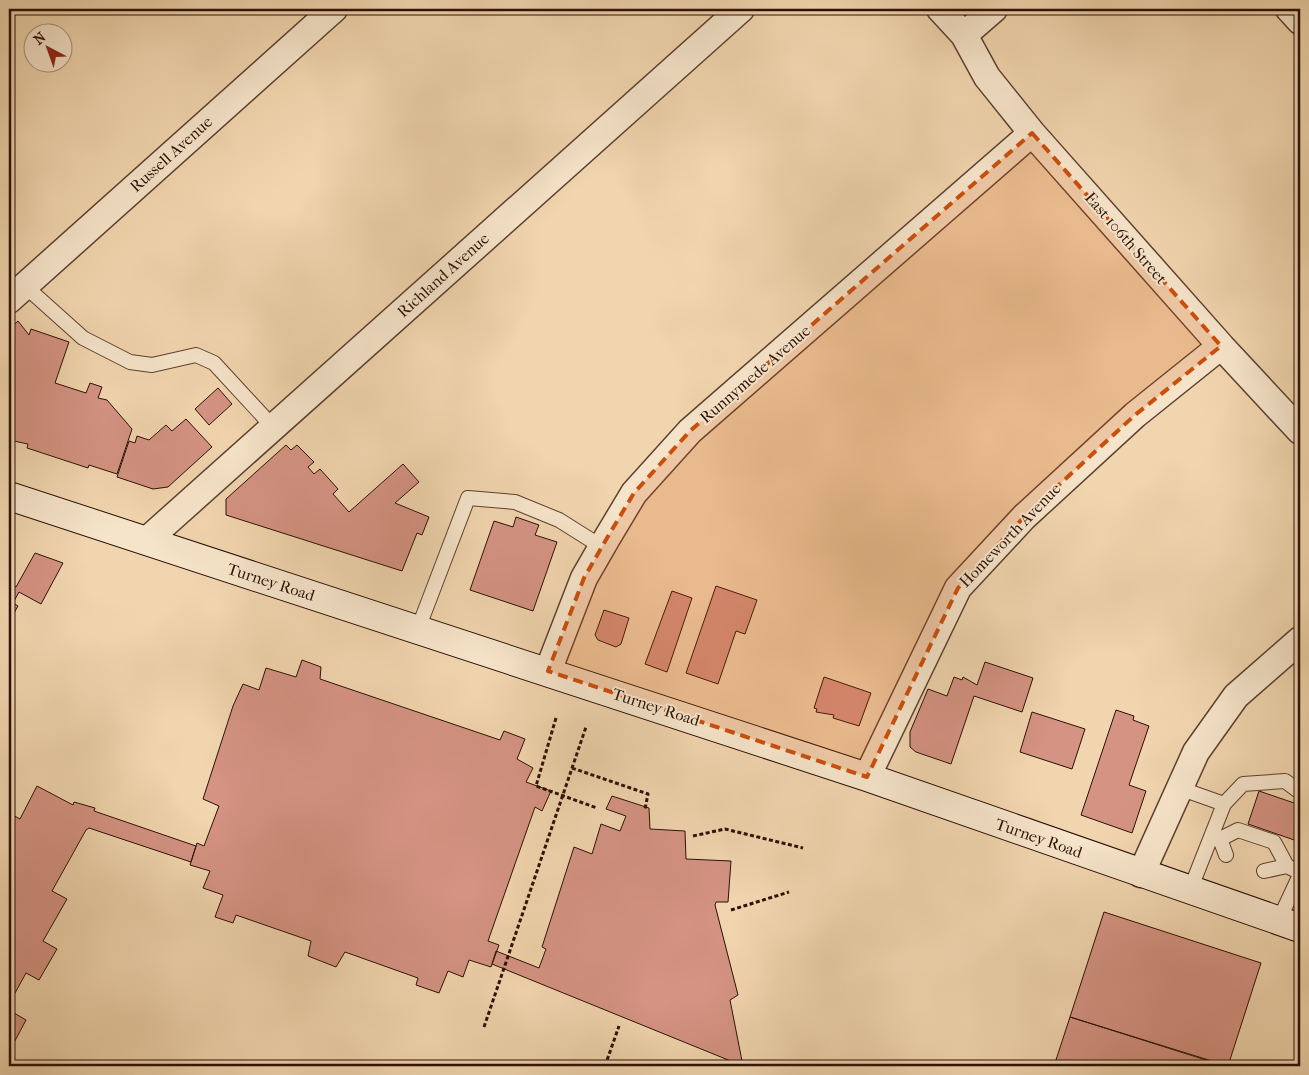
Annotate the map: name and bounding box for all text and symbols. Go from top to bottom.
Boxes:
north arrow [22,22,72,72]
text: N [30,28,50,48]
street label: Russell Avenue [126,112,216,196]
street label: East 106th Street [1081,188,1171,288]
street label: Richland Avenue [393,229,493,321]
street label: Runnymede Avenue [696,321,814,427]
street label: Homeworth Avenue [955,479,1065,591]
street label: Turney Road [225,559,317,605]
street label: Turney Road [610,684,702,730]
street label: Turney Road [993,814,1085,862]

